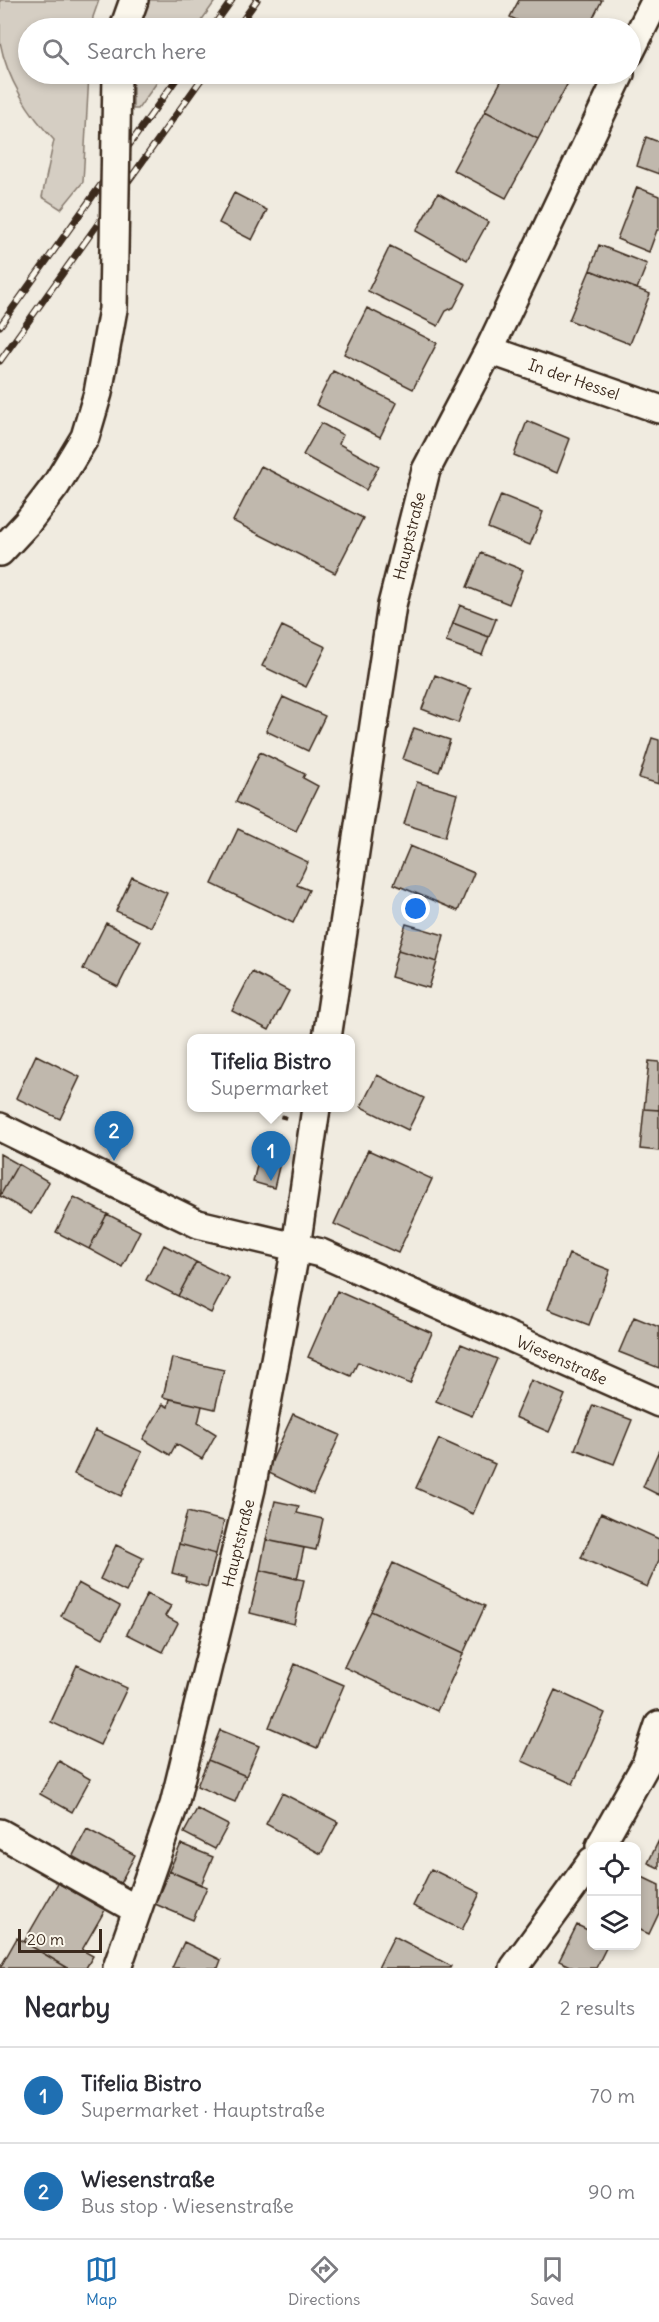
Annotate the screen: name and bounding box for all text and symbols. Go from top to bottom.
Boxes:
search box [18,18,641,84]
icon: search [39,35,72,68]
text: Search here [87,37,206,65]
street label: In der Hessel [526,354,622,404]
street label: Hauptstraße [388,490,430,582]
your location [401,894,430,923]
popup [187,1034,355,1112]
text: Tifelia Bistro [211,1047,331,1075]
text: Supermarket [211,1075,329,1100]
pin: 2 [94,1112,134,1161]
pin: 1 [252,1132,290,1181]
street label: Wiesenstraße [513,1331,611,1389]
street label: Hauptstraße [217,1497,259,1589]
map controls [587,1842,641,1950]
button: locate [587,1842,641,1896]
button: layers [587,1896,641,1950]
scale bar [18,1926,102,1954]
text: 20 m [27,1929,64,1949]
text: Nearby [24,1991,110,2024]
text: 2 results [560,1995,635,2020]
text: Tifelia Bistro [81,2069,202,2097]
text: 1 [40,2083,47,2108]
text: 70 m [590,2083,635,2108]
text: Supermarket · Hauptstraße [81,2097,325,2122]
text: Wiesenstraße [81,2165,215,2193]
text: 2 [38,2179,49,2204]
text: 90 m [588,2179,635,2204]
text: Bus stop · Wiesenstraße [81,2193,294,2218]
tab: Map [85,2253,118,2309]
tab: Directions [288,2253,360,2309]
tab: Saved [530,2253,574,2309]

